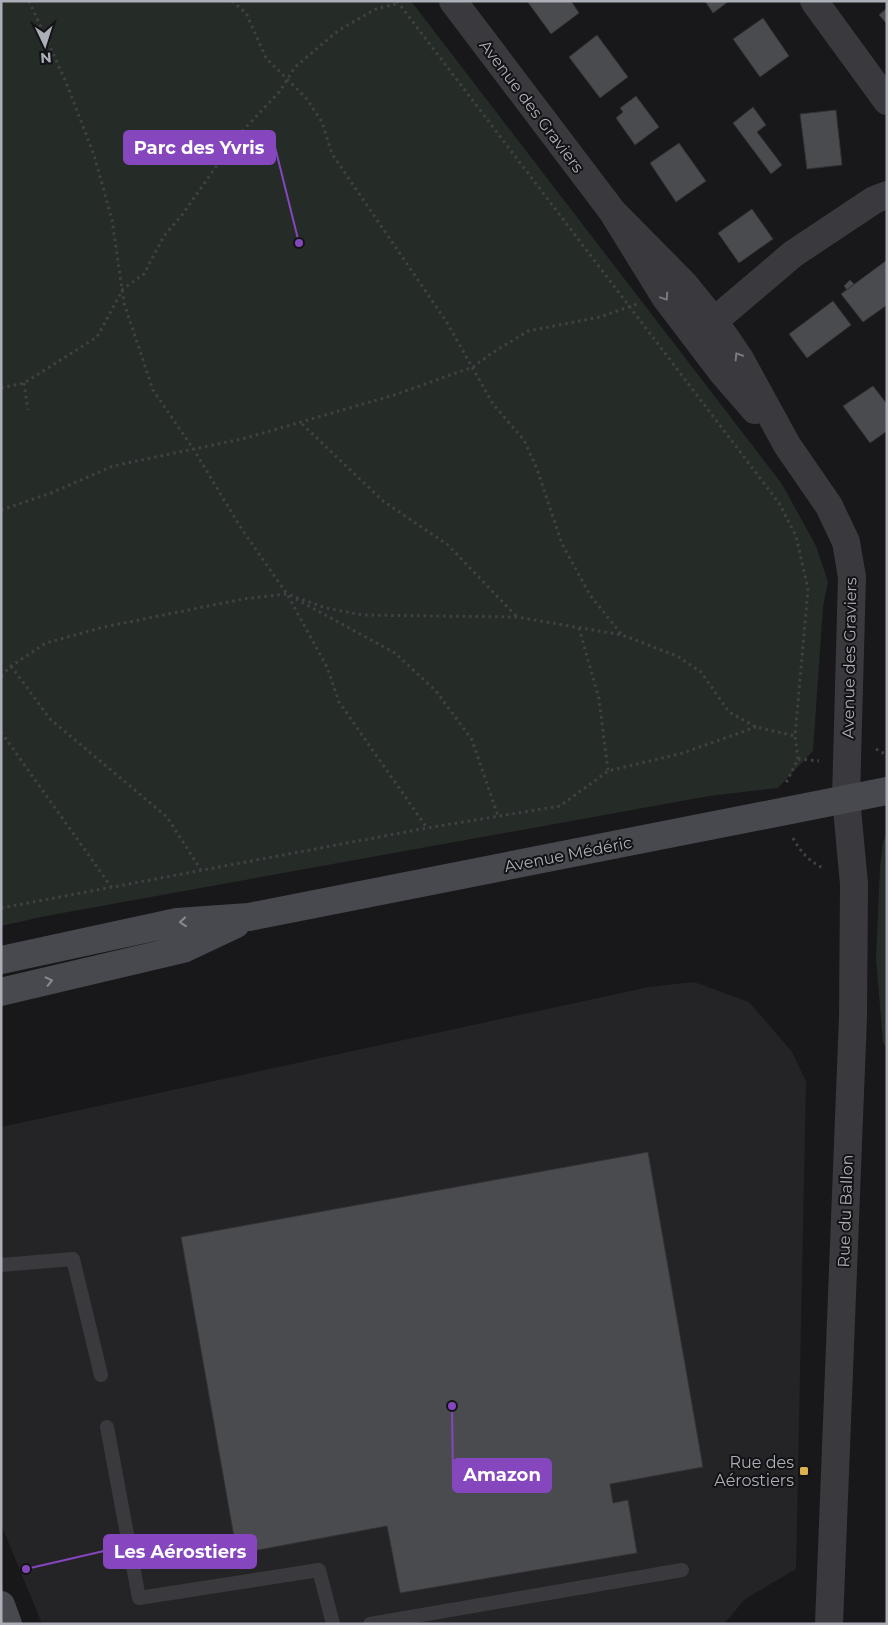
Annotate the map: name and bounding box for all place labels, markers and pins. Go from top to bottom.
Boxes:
callout: Parc des Yvris [124,131,275,164]
place label: Rue des Aérostiers [714,1453,794,1490]
callout: Amazon [453,1459,551,1492]
marker: Rue des Aérostiers [798,1465,810,1477]
callout: Les Aérostiers [104,1535,256,1568]

